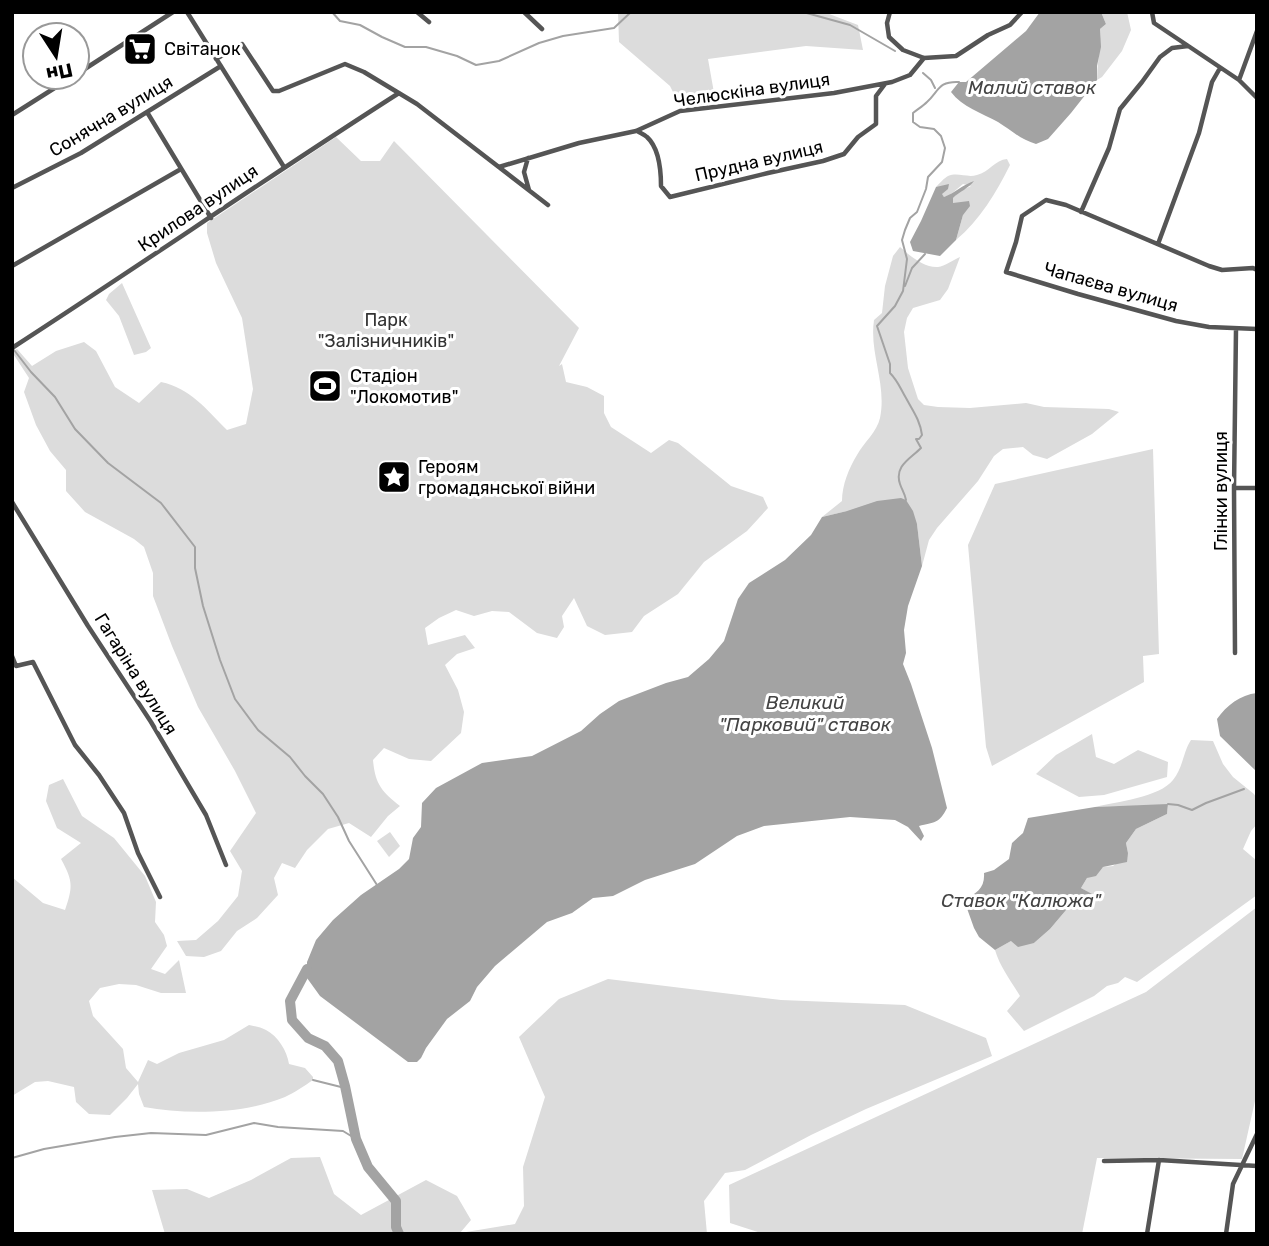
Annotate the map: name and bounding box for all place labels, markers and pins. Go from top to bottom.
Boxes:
supermarket icon: Світанок [121,30,159,68]
place label: Світанок [164,38,241,60]
place label: Стадіон "Локомотив" [350,365,458,408]
sports icon: Стадіон "Локомотив" [306,367,344,405]
place label: Героям громадянської війни [418,456,595,499]
place icon: Героям громадянської війни [375,458,413,496]

